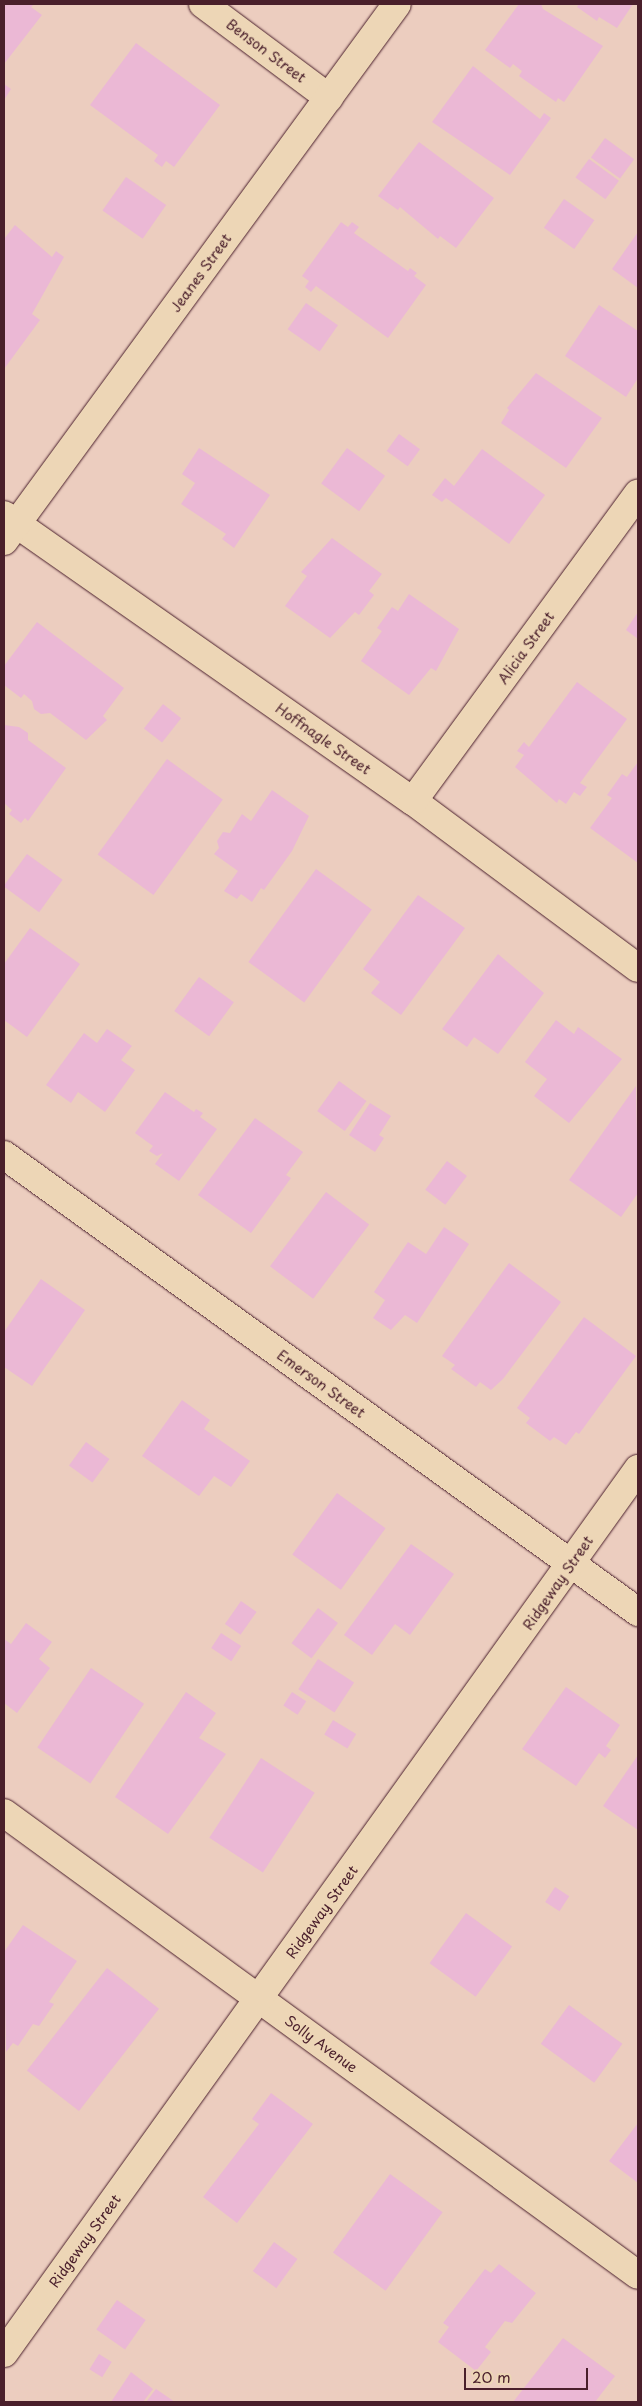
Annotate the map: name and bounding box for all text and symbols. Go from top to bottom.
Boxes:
street label: Benson Street [223,16,309,86]
street label: Jeanes Street [167,230,235,316]
street label: Alicia Street [494,609,558,687]
street label: Hoffnagle Street [272,699,374,779]
street label: Emerson Street [274,1347,368,1421]
street label: Ridgeway Street [519,1533,597,1633]
street label: Ridgeway Street [283,1862,361,1962]
street label: Solly Avenue [282,2012,360,2076]
street label: Ridgeway Street [46,2191,124,2291]
scale bar [467,2358,591,2390]
text: 20 m [472,2365,511,2388]

